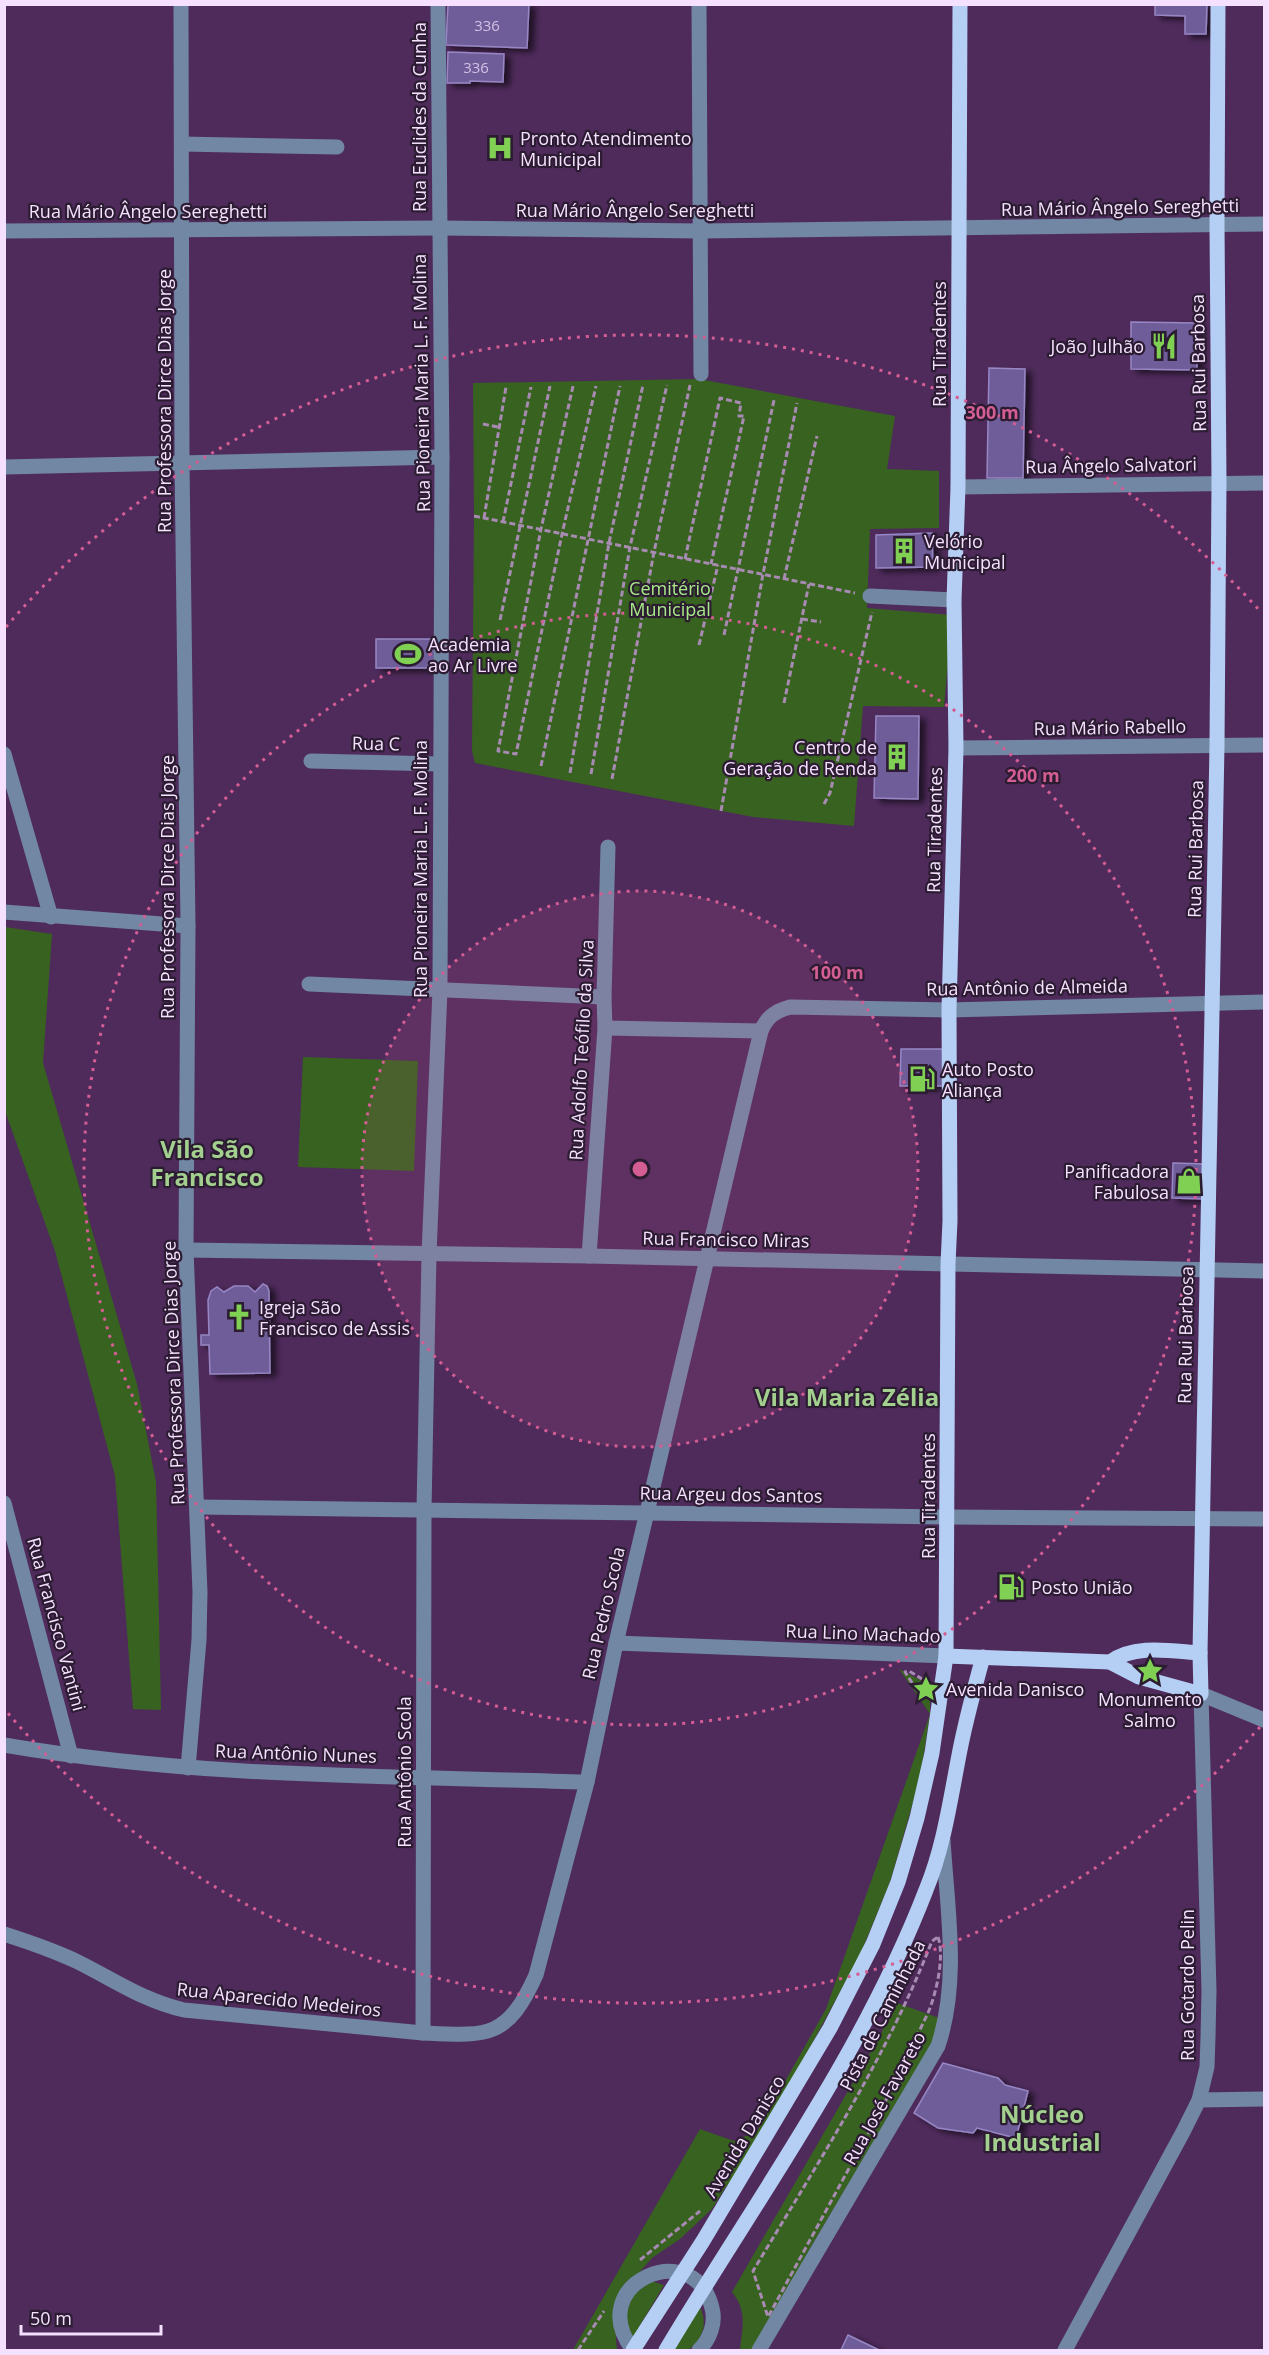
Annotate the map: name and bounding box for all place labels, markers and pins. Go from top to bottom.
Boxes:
place label: Pronto Atendimento Municipal [520,126,692,171]
hospital icon: Pronto Atendimento Municipal [485,133,515,163]
restaurant icon: João Julhão [1149,331,1179,361]
place label: João Julhão [1049,334,1144,358]
place label: Velório Municipal [924,529,1006,574]
building icon: Velório Municipal [889,536,919,566]
place label: Academia ao Ar Livre [428,632,517,677]
sports icon: Academia ao Ar Livre [393,639,423,669]
place label: Centro de Geração de Renda [723,735,877,780]
building icon: Centro de Geração de Renda [882,742,912,772]
place label: Auto Posto Aliança [942,1057,1034,1102]
fuel station icon: Auto Posto Aliança [907,1064,937,1094]
centre of rings [630,1159,650,1179]
place label: Panificadora Fabulosa [1064,1159,1169,1204]
shop icon: Panificadora Fabulosa [1174,1166,1204,1196]
place label: Igreja São Francisco de Assis [259,1295,410,1340]
church icon: Igreja São Francisco de Assis [224,1302,254,1332]
fuel station icon: Posto União [996,1572,1026,1602]
place label: Posto União [1031,1575,1133,1599]
place icon: Monumento Salmo [1135,1656,1165,1686]
place icon: Avenida Danisco [911,1674,941,1704]
place label: Avenida Danisco [946,1677,1084,1701]
place label: Monumento Salmo [1098,1687,1202,1732]

